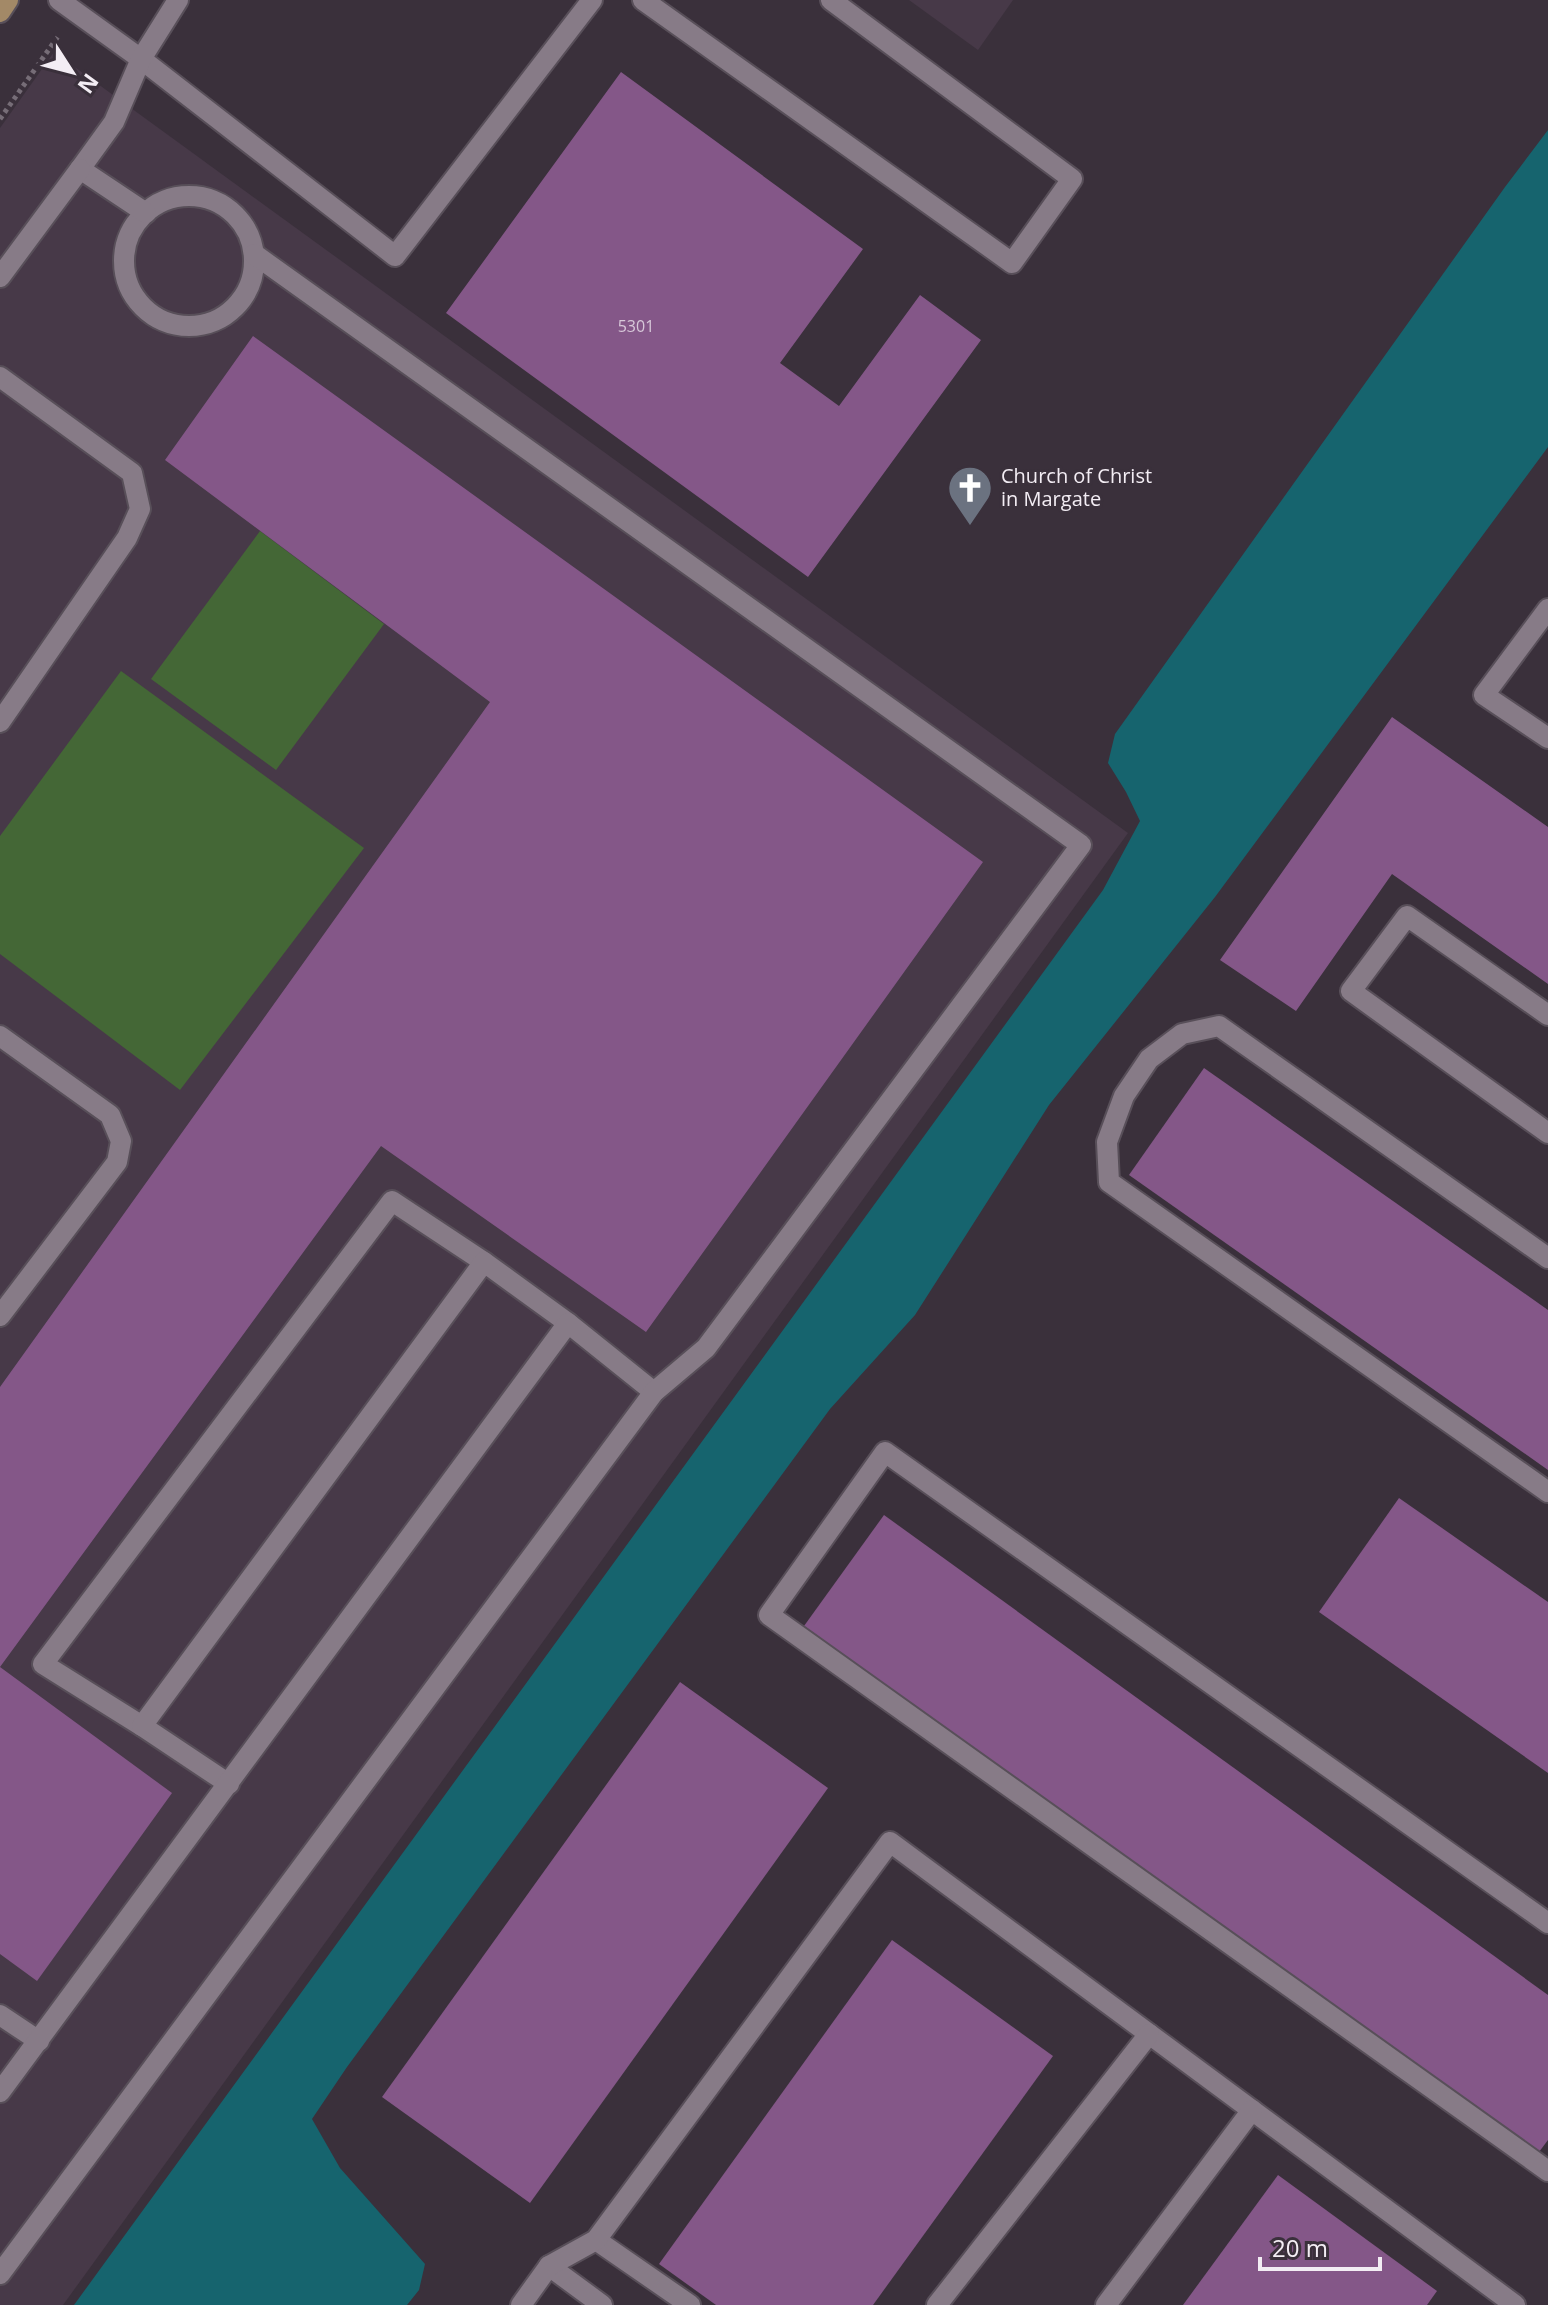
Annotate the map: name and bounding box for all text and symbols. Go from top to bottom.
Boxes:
north arrow [32,32,112,112]
text: N [72,68,106,100]
house number: 5301 [618,315,654,337]
place label: Church of Christ in Margate [1001,462,1152,512]
church icon: Church of Christ in Margate [946,464,994,527]
scale bar [1260,2221,1380,2271]
text: 20 m [1272,2231,1328,2264]

